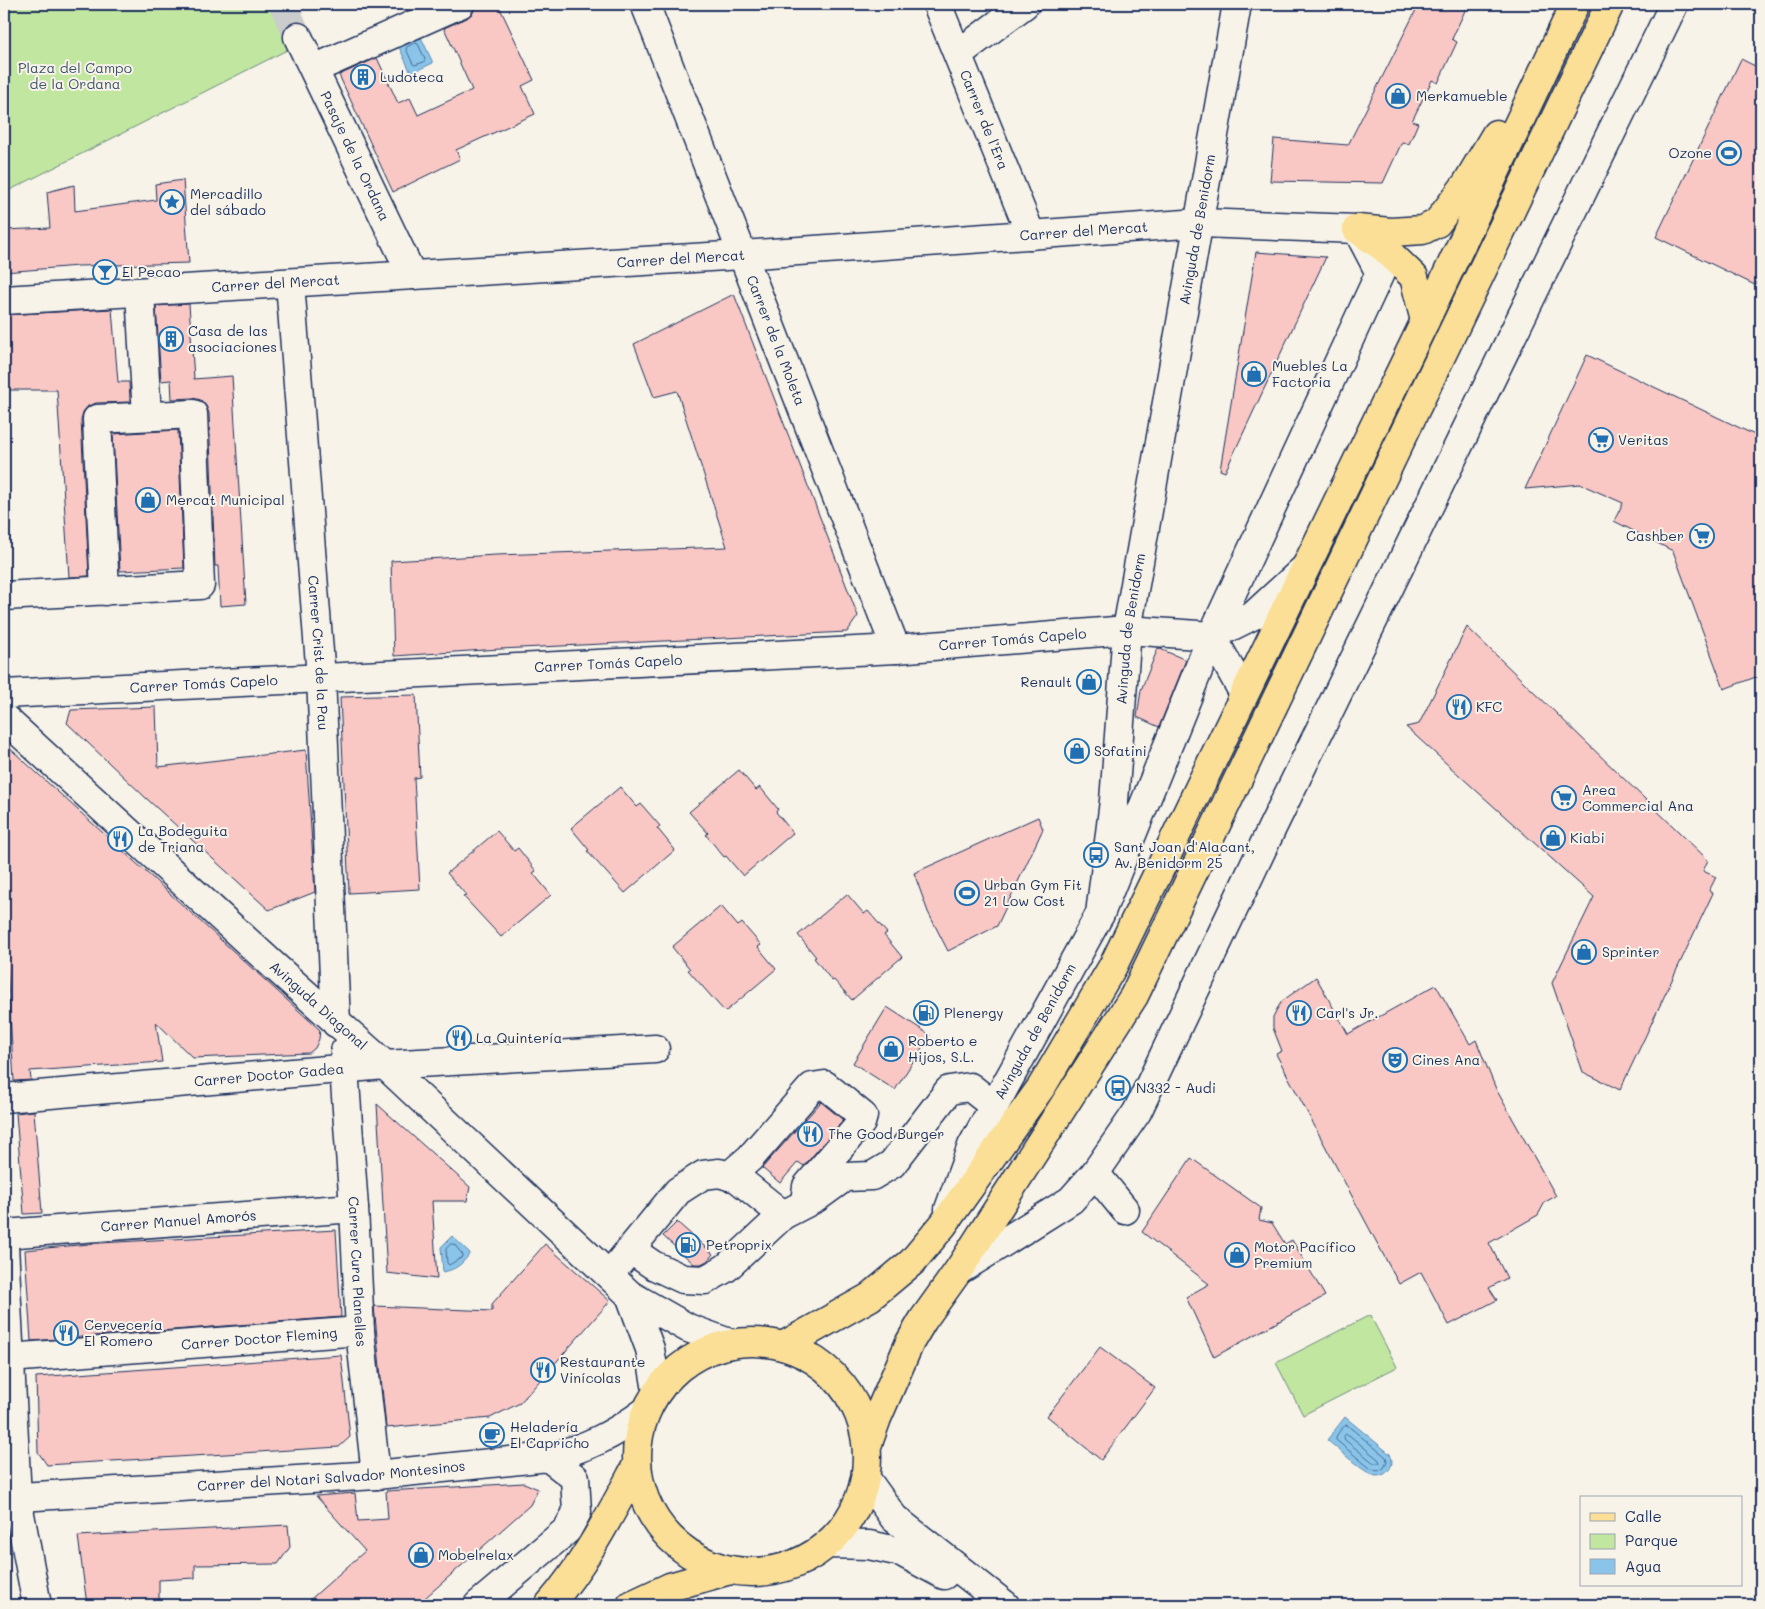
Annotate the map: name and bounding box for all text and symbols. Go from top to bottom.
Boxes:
park label: Plaza del Campo de la Ordana [18,58,132,93]
building icon: Ludoteca [350,64,376,90]
place label: Ludoteca [380,67,444,86]
street label: Carrer de l’Era [956,67,1013,172]
shop icon: Merkamueble [1385,83,1411,109]
place label: Merkamueble [1416,86,1508,105]
street label: Pasaje de la Ordana [316,88,395,224]
sports icon: Ozone [1716,140,1742,166]
place label: Ozone [1668,143,1712,162]
street label: Avinguda de Benidorm [1174,153,1219,306]
place label: Mercadillo del sábado [190,184,266,219]
place icon: Mercadillo del sábado [159,189,185,215]
street label: Carrer del Mercat [1019,217,1149,245]
street label: Carrer del Mercat [616,245,745,272]
bar icon: El Pecao [92,259,118,285]
place label: El Pecao [122,262,181,281]
street label: Carrer del Mercat [211,270,340,296]
street label: Carrer de la Moleta [742,272,810,408]
place label: Casa de las asociaciones [188,321,277,356]
building icon: Casa de las asociaciones [158,326,184,352]
place label: Muebles La Factoria [1272,356,1348,391]
shop icon: Muebles La Factoria [1241,361,1267,387]
supermarket icon: Veritas [1588,427,1614,453]
place label: Veritas [1618,430,1669,449]
shop icon: Mercat Municipal [135,487,161,513]
place label: Mercat Municipal [166,490,285,509]
supermarket icon: Cashber [1689,523,1715,549]
place label: Cashber [1626,526,1684,545]
street label: Avinguda de Benidorm [1111,552,1149,705]
street label: Carrer Crist de la Pau [304,575,333,731]
street label: Carrer Tomás Capelo [938,623,1087,654]
street label: Carrer Tomás Capelo [534,650,683,676]
shop icon: Renault [1076,669,1102,695]
street label: Carrer Tomás Capelo [129,670,278,697]
place label: Renault [1021,672,1072,691]
restaurant icon: KFC [1446,694,1472,720]
place label: KFC [1476,697,1502,716]
shop icon: Sofatini [1064,738,1090,764]
place label: Sofatini [1094,741,1147,760]
place label: Area Commercial Ana [1582,780,1694,815]
supermarket icon: Area Commercial Ana [1551,785,1577,811]
place label: La Bodeguita de Triana [138,821,228,856]
shop icon: Kiabi [1540,825,1566,851]
restaurant icon: La Bodeguita de Triana [107,826,133,852]
place label: Kiabi [1570,828,1605,847]
place label: Sant Joan d'Alacant, Av. Benidorm 25 [1114,837,1255,872]
bus stop icon: Sant Joan d'Alacant, Av. Benidorm 25 [1083,842,1109,868]
place label: Urban Gym Fit 21 Low Cost [984,875,1082,910]
sports icon: Urban Gym Fit 21 Low Cost [954,880,980,906]
shop icon: Sprinter [1571,939,1597,965]
place label: Sprinter [1602,942,1659,961]
street label: Avinguda Diagonal [266,956,372,1054]
street label: Avinguda de Benidorm [990,960,1080,1102]
fuel station icon: Plenergy [913,1000,939,1026]
restaurant icon: Carl's Jr. [1286,1000,1312,1026]
place label: Plenergy [944,1003,1004,1022]
place label: Carl's Jr. [1316,1003,1379,1022]
restaurant icon: La Quintería [446,1025,472,1051]
place label: La Quintería [476,1028,562,1047]
place label: Roberto e Hijos, S.L. [908,1031,978,1066]
shop icon: Roberto e Hijos, S.L. [878,1036,904,1062]
theatre icon: Cines Ana [1382,1047,1408,1073]
place label: Cines Ana [1412,1050,1480,1069]
street label: Carrer Doctor Gadea [193,1059,345,1091]
bus stop icon: N332 - Audi [1105,1075,1131,1101]
place label: N332 - Audi [1136,1078,1216,1097]
restaurant icon: The Good Burger [797,1121,823,1147]
place label: The Good Burger [828,1124,944,1143]
street label: Carrer Cura Planelles [344,1196,372,1348]
street label: Carrer Manuel Amorós [100,1205,257,1236]
fuel station icon: Petroprix [675,1232,701,1258]
place label: Petroprix [706,1235,772,1254]
place label: Motor Pacífico Premium [1254,1237,1356,1272]
shop icon: Motor Pacífico Premium [1224,1242,1250,1268]
place label: Cervecería El Romero [84,1315,163,1350]
restaurant icon: Cervecería El Romero [53,1320,79,1346]
street label: Carrer Doctor Fleming [180,1323,338,1354]
place label: Restaurante Vinícolas [560,1352,645,1387]
restaurant icon: Restaurante Vinícolas [530,1357,556,1383]
place label: Heladería El Capricho [510,1417,589,1452]
cafe icon: Heladería El Capricho [479,1422,505,1448]
street label: Carrer del Notari Salvador Montesinos [197,1456,466,1495]
legend [1580,1496,1742,1586]
text: Calle [1625,1506,1662,1526]
text: Parque [1625,1530,1678,1550]
shop icon: Mobelrelax [408,1542,434,1568]
place label: Mobelrelax [438,1545,514,1564]
text: Agua [1625,1556,1662,1576]

